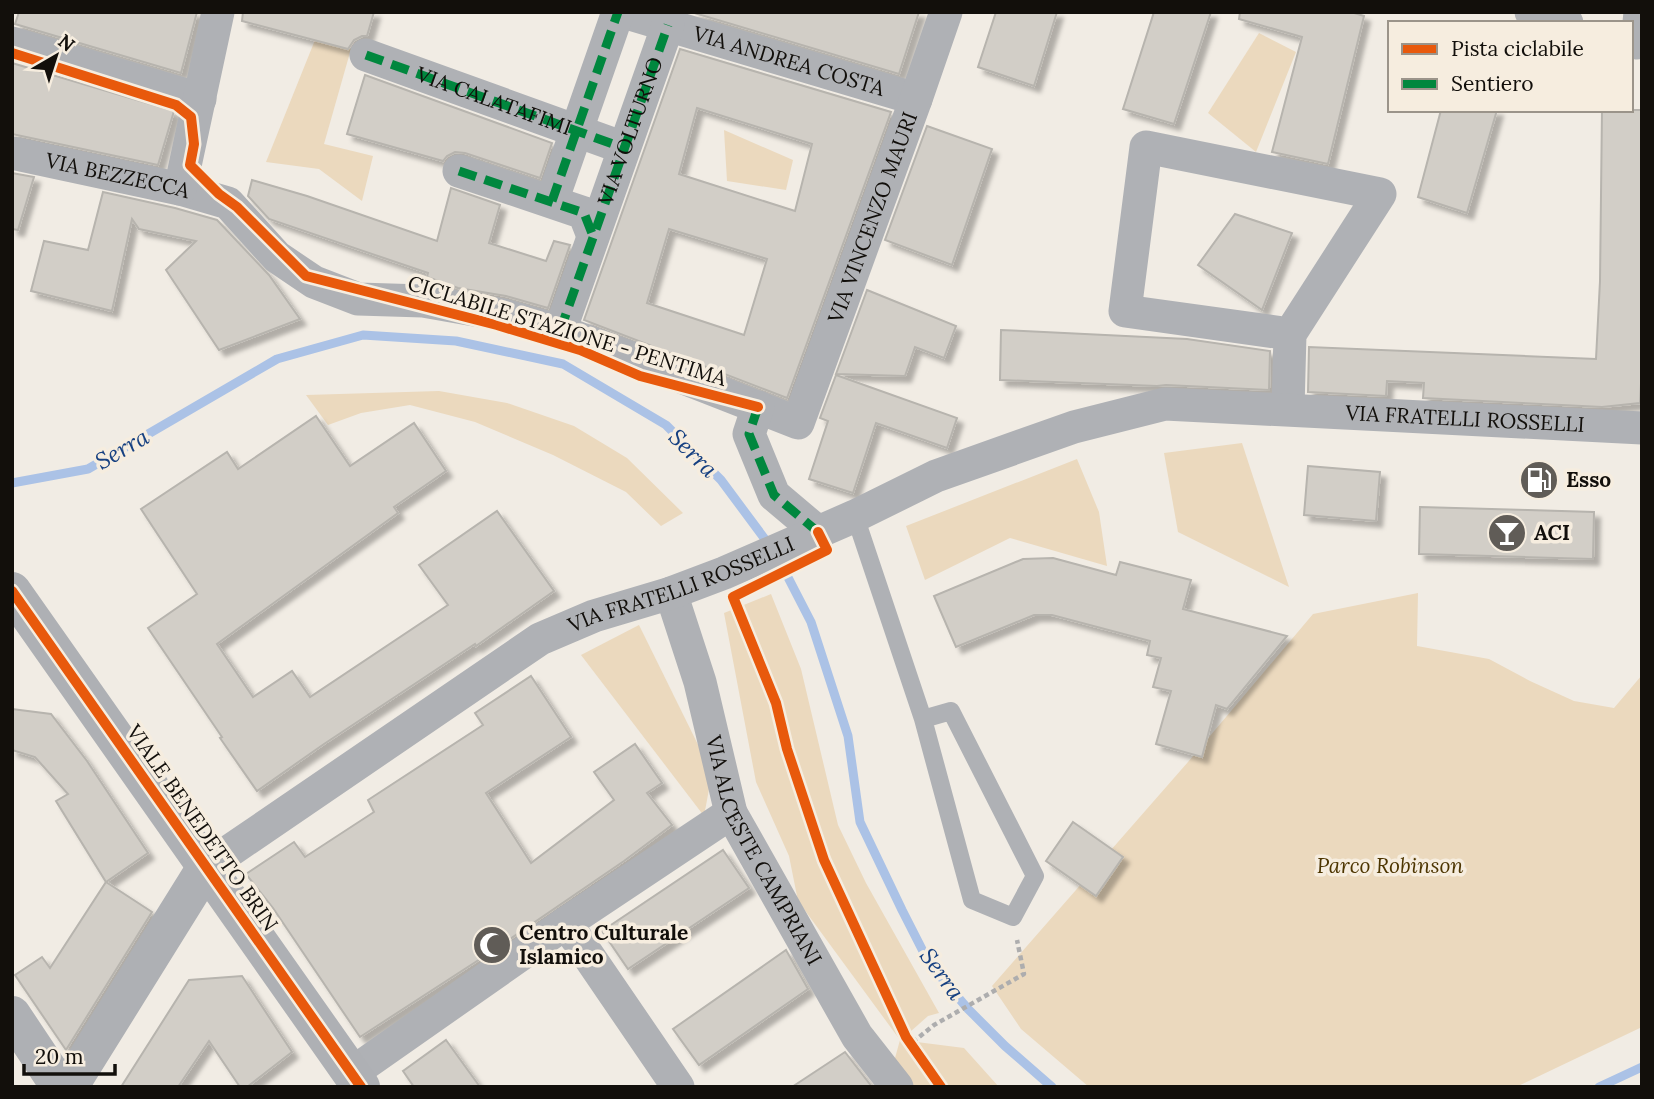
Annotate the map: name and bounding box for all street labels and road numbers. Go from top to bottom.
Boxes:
street label: VIA ANDREA COSTA [689,19,889,102]
street label: VIA VOLTURNO [591,53,669,210]
street label: VIA CALATAFIMI [412,60,575,141]
street label: VIA VINCENZO MAURI [821,108,923,327]
street label: VIA BEZZECCA [42,146,194,204]
street label: CICLABILE STAZIONE - PENTIMA [405,269,731,392]
street label: VIA FRATELLI ROSSELLI [1344,399,1585,438]
street label: VIA FRATELLI ROSSELLI [563,530,798,639]
street label: VIALE BENEDETTO BRIN [120,718,284,936]
street label: VIA ALCESTE CAMPRIANI [700,732,828,970]

